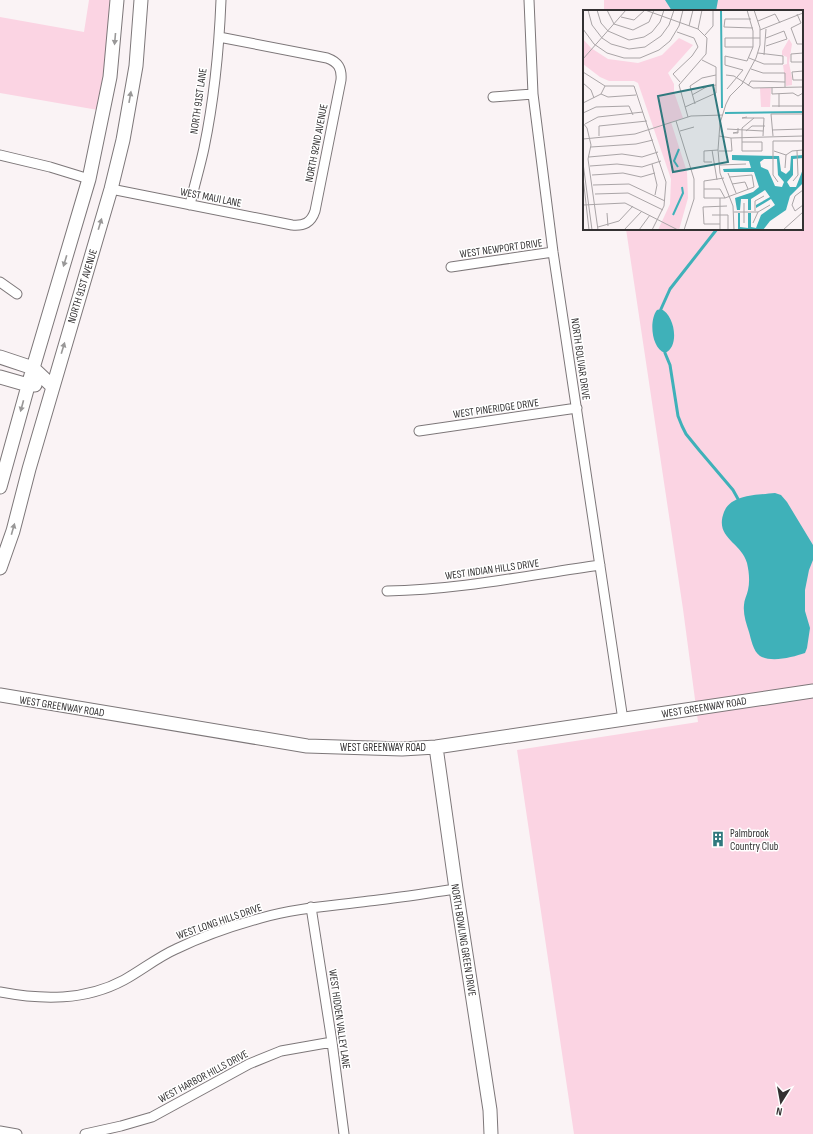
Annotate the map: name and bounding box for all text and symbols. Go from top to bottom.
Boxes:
inset map [583,10,803,230]
one-way arrow [111,33,118,45]
street label: NORTH 91ST LANE [187,67,210,135]
one-way arrow [127,91,133,103]
street label: NORTH 92ND AVENUE [303,103,330,183]
street label: WEST MAUI LANE [179,185,243,210]
one-way arrow [97,217,103,229]
street label: WEST NEWPORT DRIVE [459,236,543,261]
street label: NORTH 91ST AVENUE [65,248,100,325]
one-way arrow [62,255,68,267]
street label: NORTH BOLIVAR DRIVE [568,317,593,401]
one-way arrow [60,342,66,354]
street label: WEST PINERIDGE DRIVE [452,396,540,421]
one-way arrow [19,399,25,412]
one-way arrow [10,523,16,535]
street label: WEST INDIAN HILLS DRIVE [444,556,540,583]
street label: WEST GREENWAY ROAD [19,693,105,720]
street label: WEST GREENWAY ROAD [661,694,747,721]
street label: WEST GREENWAY ROAD [340,741,426,754]
place label: Palmbrook Country Club [730,827,779,853]
building icon: Palmbrook Country Club [709,830,727,848]
street label: NORTH BOWLING GREEN DRIVE [448,883,479,997]
street label: WEST LONG HILLS DRIVE [175,901,263,942]
street label: WEST HIDDEN VALLEY LANE [326,968,353,1070]
street label: WEST HARBOR HILLS DRIVE [156,1047,250,1106]
north arrow [761,1082,801,1122]
text: N [775,1104,783,1118]

